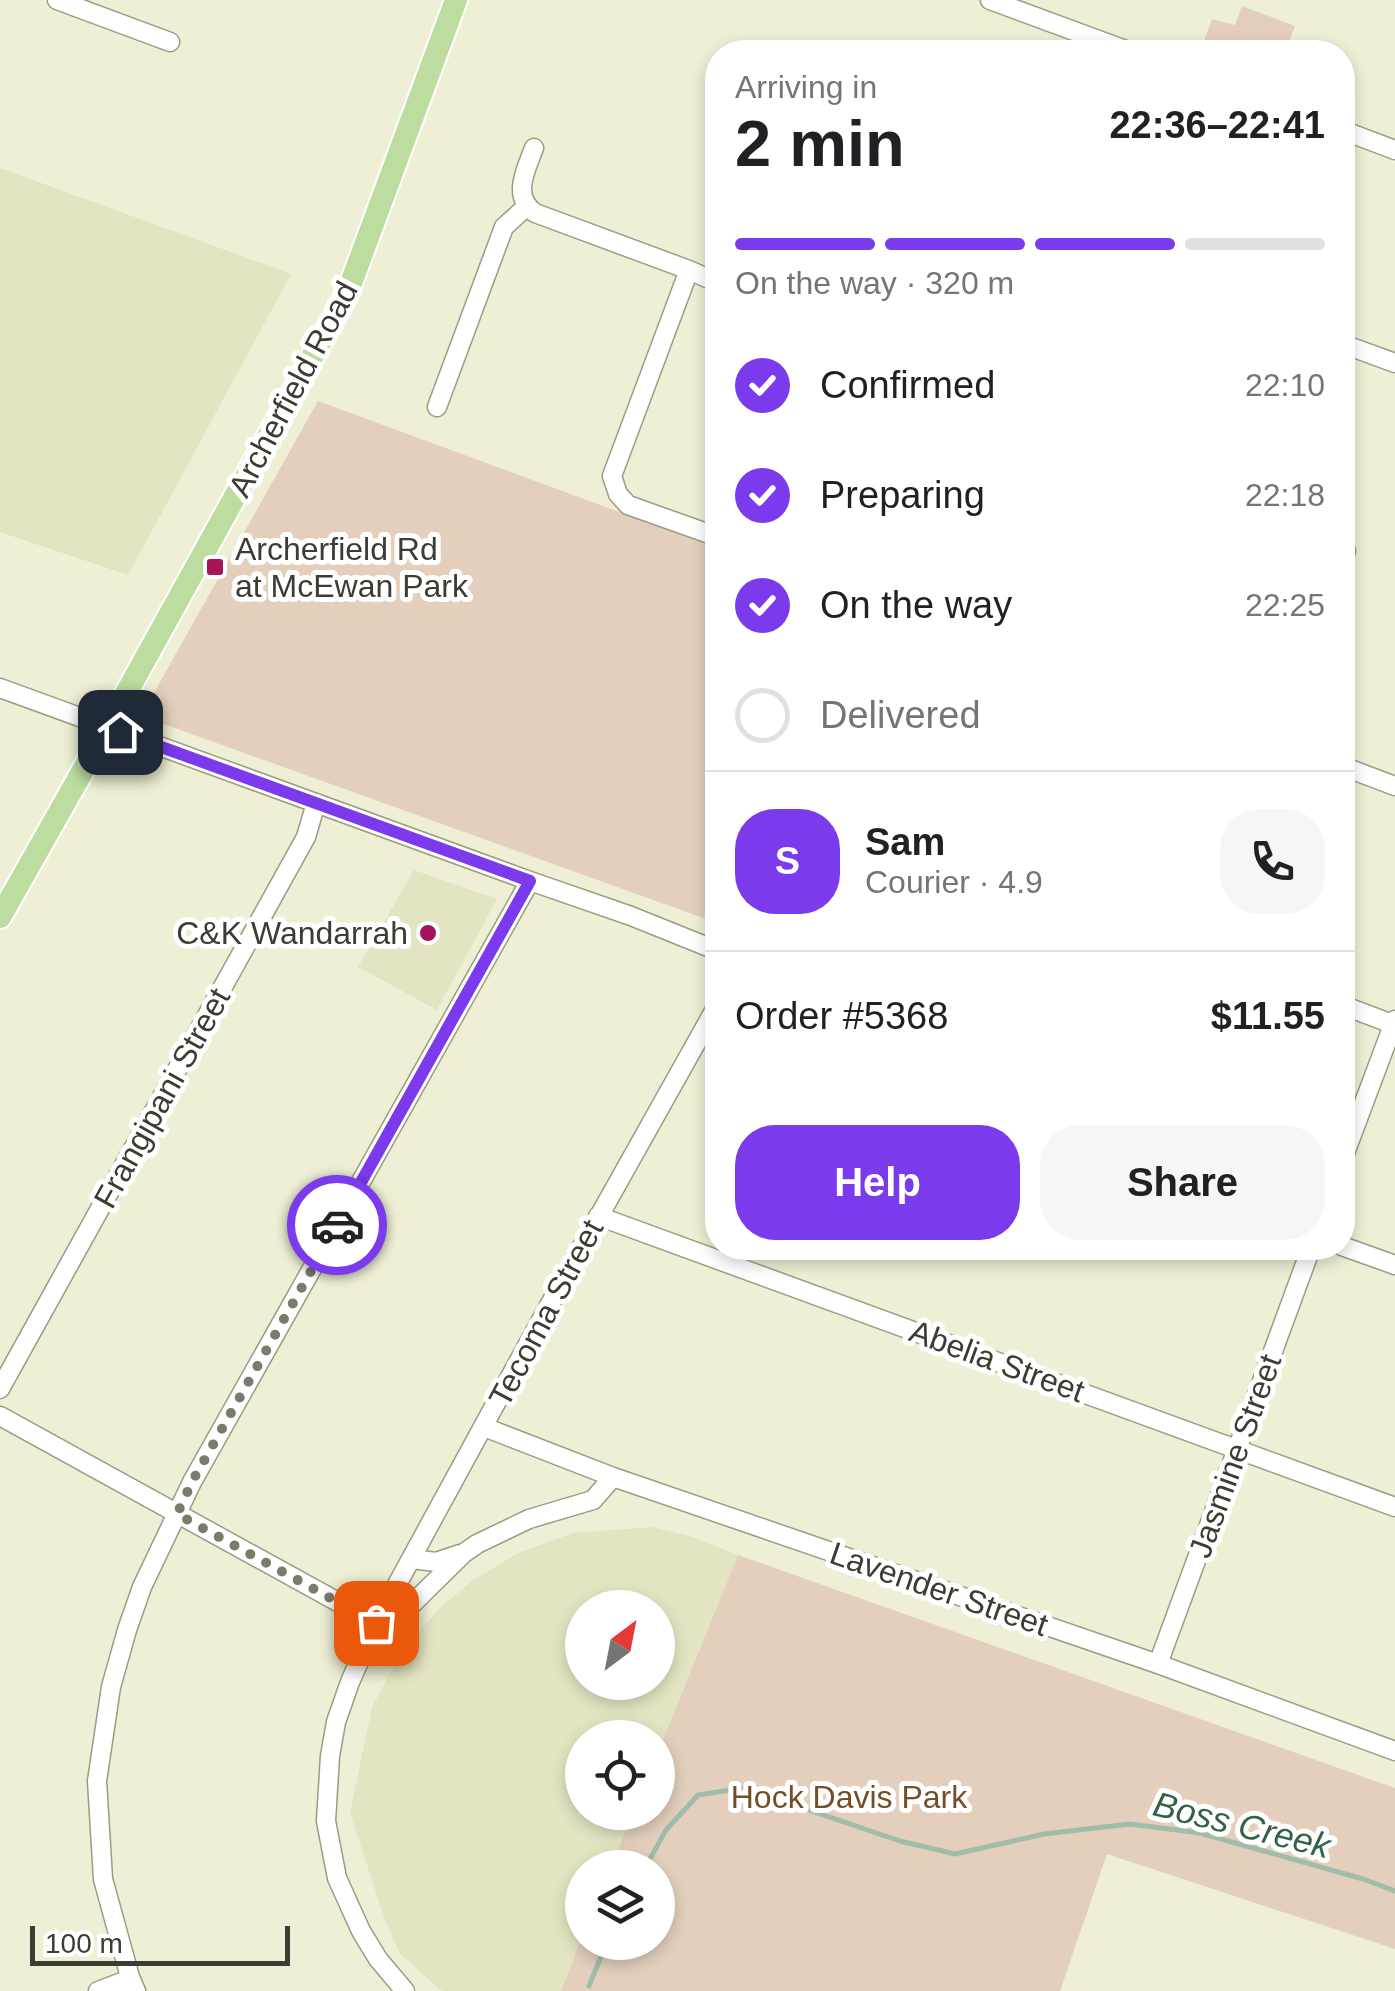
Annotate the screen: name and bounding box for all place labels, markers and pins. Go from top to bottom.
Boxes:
place label: Archerfield Rd at McEwan Park [235,531,469,604]
marker: Archerfield Rd at McEwan Park [204,556,226,578]
pin [78,690,163,775]
place label: C&K Wandarrah [176,915,408,951]
marker: C&K Wandarrah [417,922,439,944]
pin [334,1581,419,1666]

